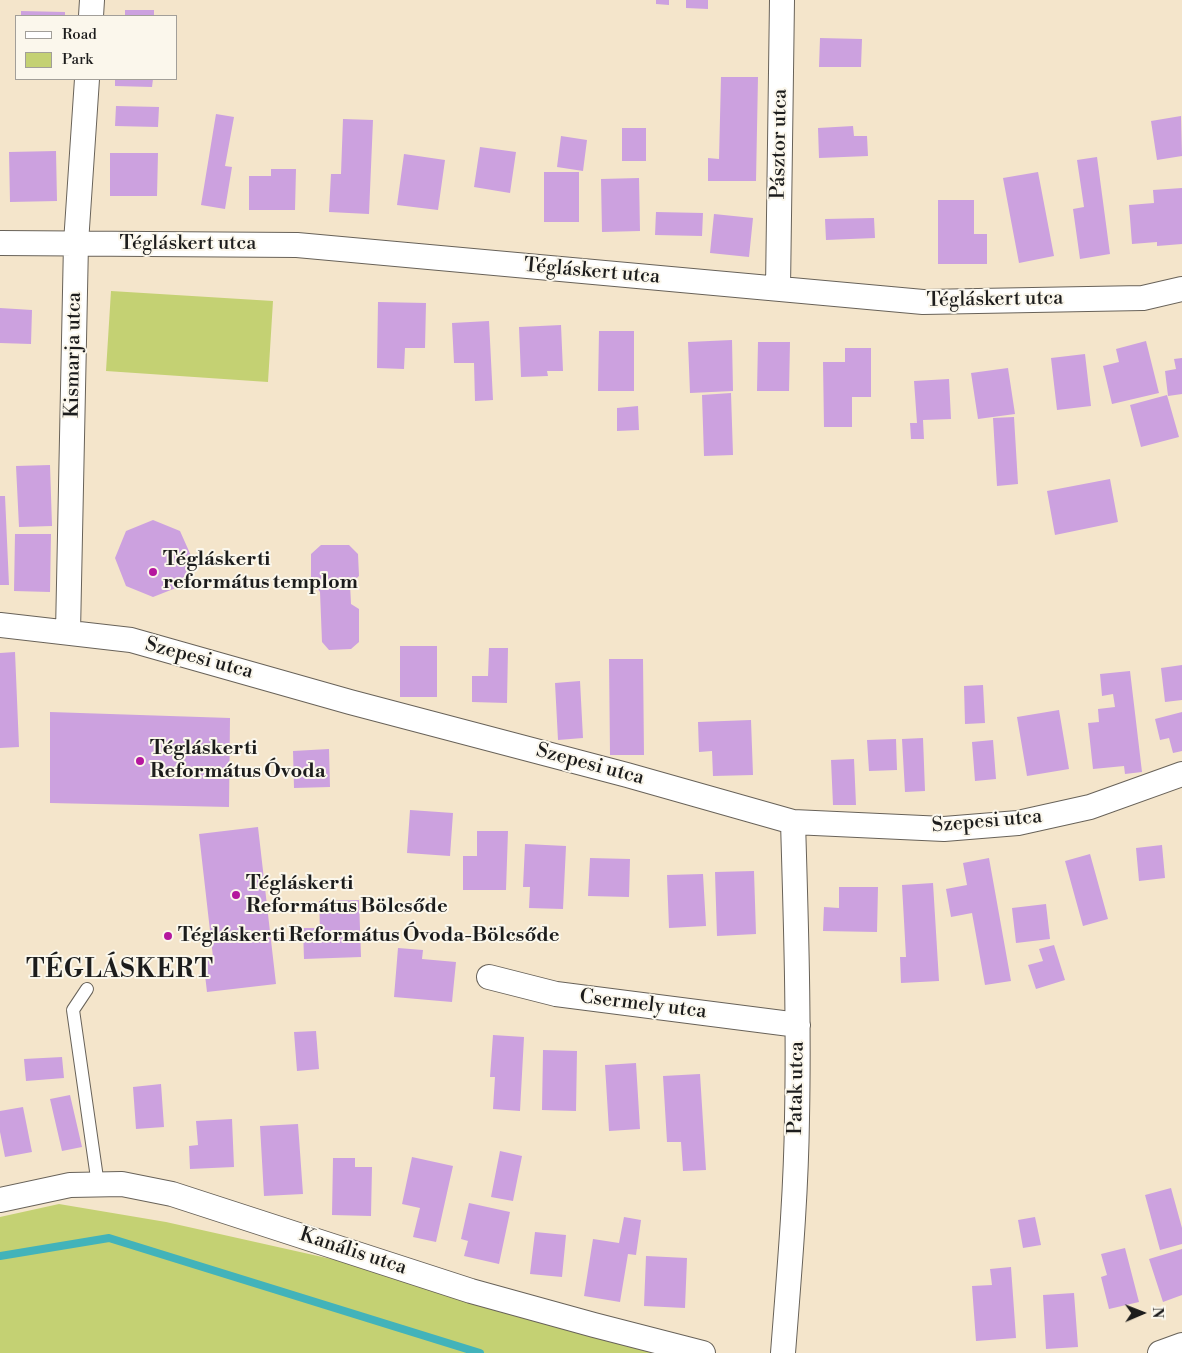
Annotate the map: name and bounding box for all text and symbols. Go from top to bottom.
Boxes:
legend [15,15,178,80]
text: Road [62,25,97,44]
text: Park [62,50,93,69]
street label: Pásztor utca [767,89,793,199]
street label: Tégláskert utca [120,232,256,256]
street label: Tégláskert utca [523,254,661,290]
street label: Tégláskert utca [926,287,1064,313]
street label: Kismarja utca [61,292,87,418]
place label: Tégláskerti református templom [163,548,358,595]
marker: Tégláskerti református templom [147,566,159,578]
street label: Szepesi utca [142,633,256,685]
place label: Tégláskerti Református Óvoda [150,737,326,784]
street label: Szepesi utca [533,739,647,791]
marker: Tégláskerti Református Óvoda [134,755,146,767]
street label: Szepesi utca [931,805,1043,839]
place label: Tégláskerti Református Bölcsőde [246,872,448,919]
marker: Tégláskerti Református Bölcsőde [230,889,242,901]
place label: Tégláskerti Református Óvoda-Bölcsőde [178,924,560,948]
marker: Tégláskerti Református Óvoda-Bölcsőde [162,930,174,942]
district label: TÉGLÁSKERT [25,956,215,986]
street label: Csermely utca [578,985,708,1025]
street label: Patak utca [784,1041,810,1135]
street label: Kanális utca [296,1223,410,1281]
north arrow [1117,1288,1167,1338]
text: N [1148,1307,1166,1318]

